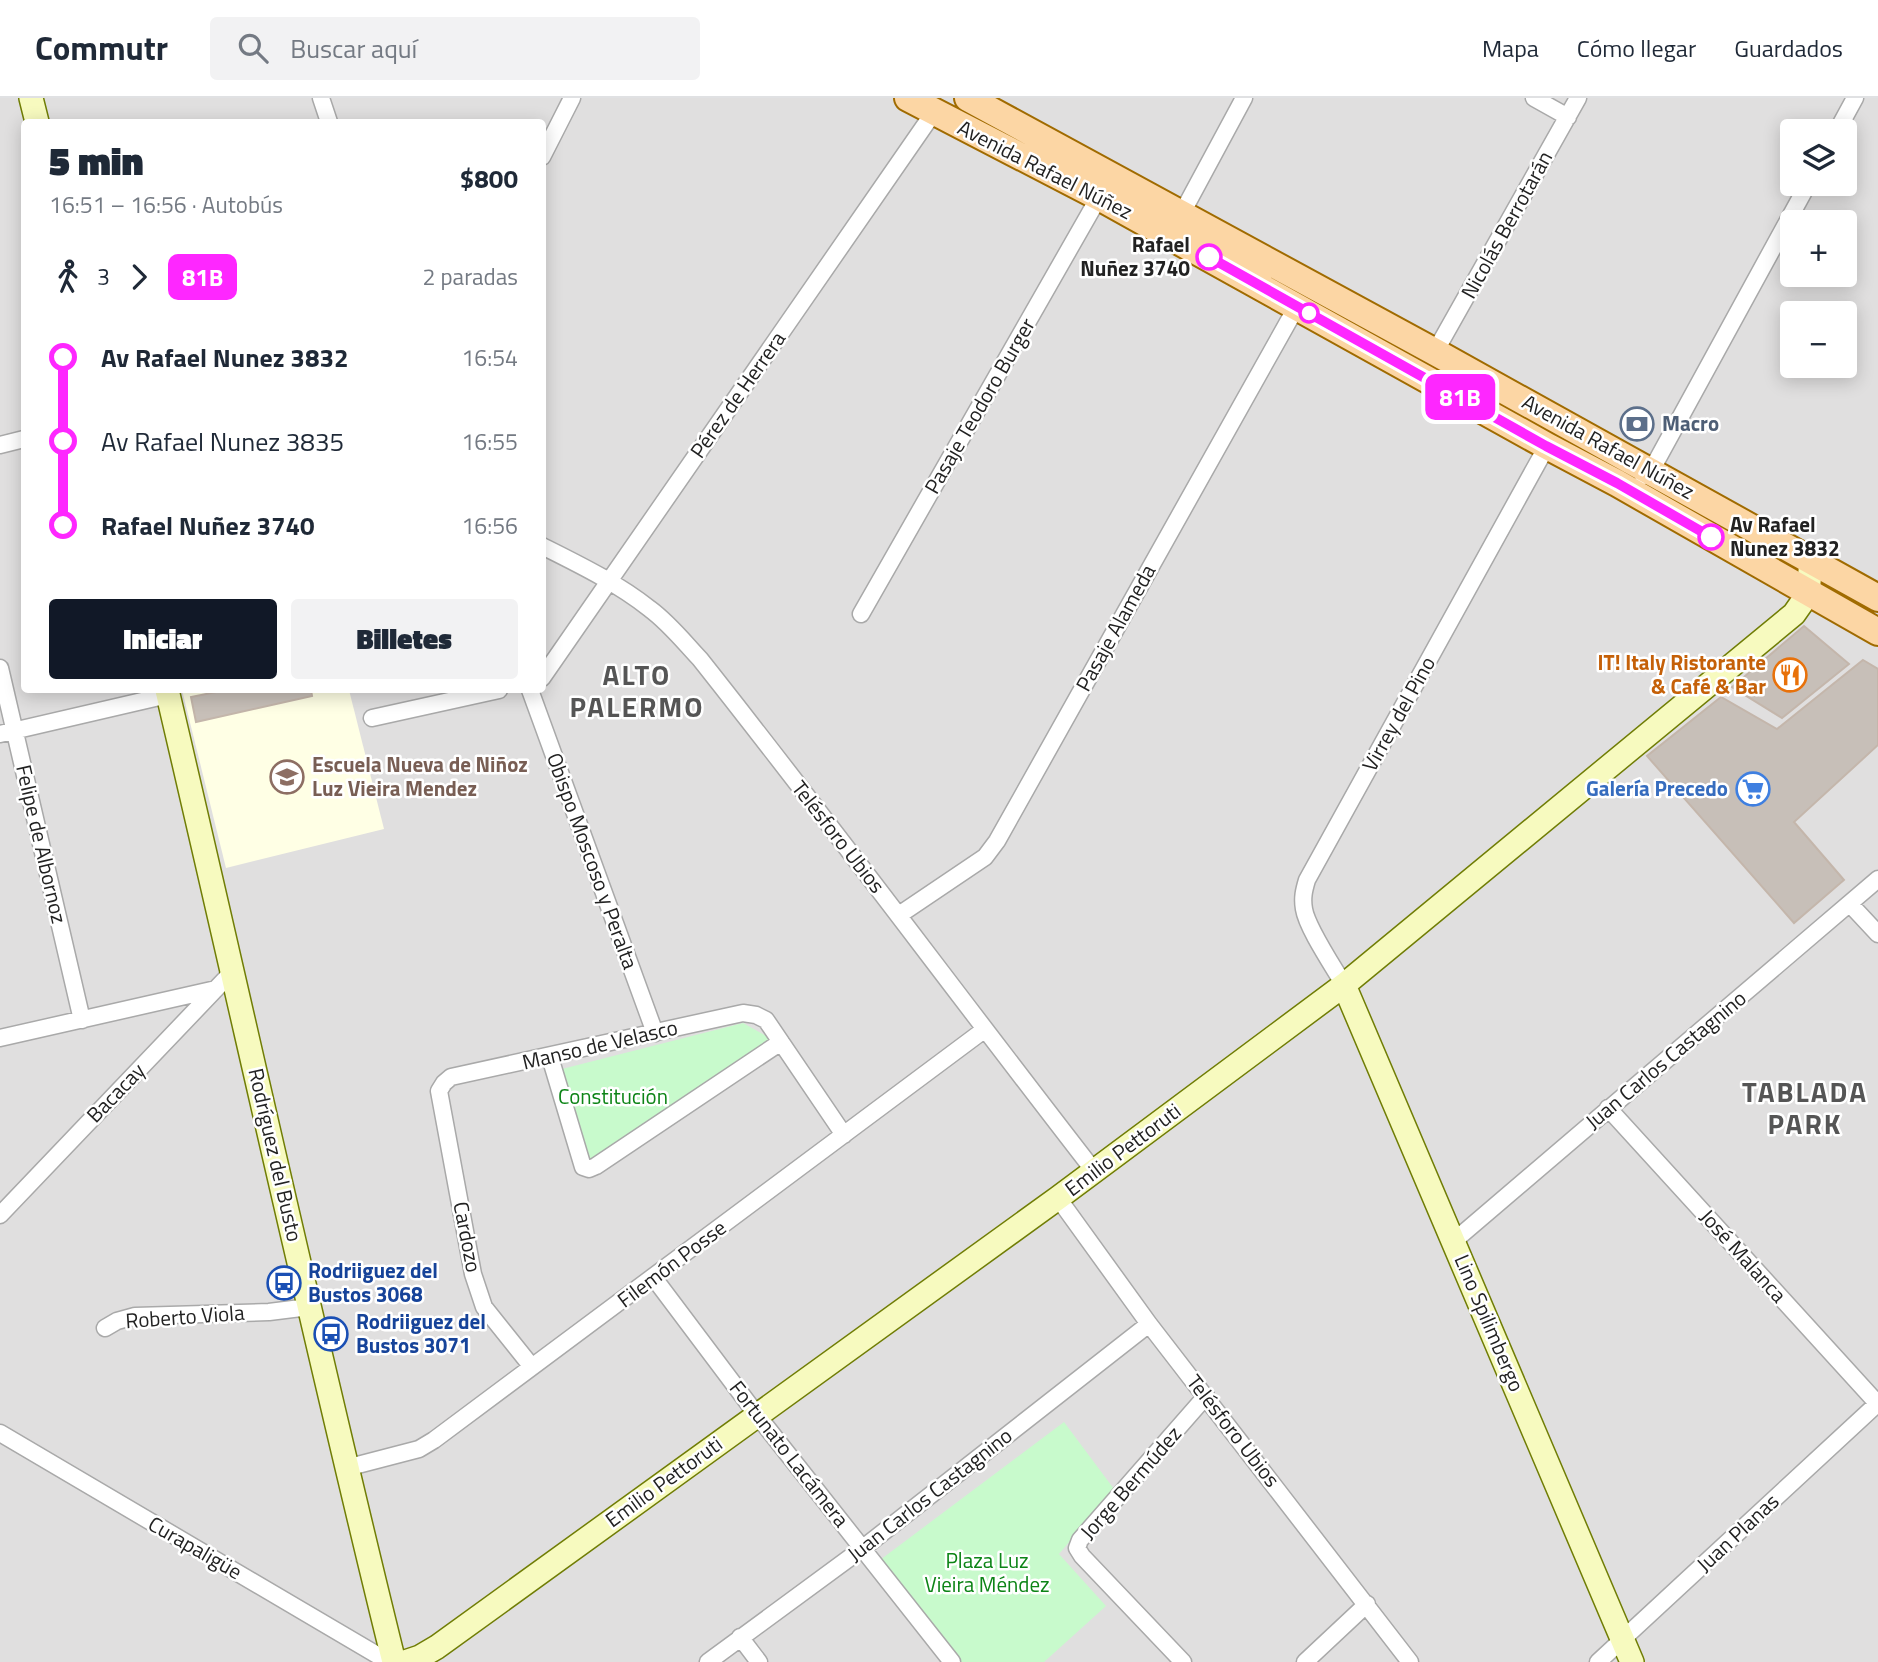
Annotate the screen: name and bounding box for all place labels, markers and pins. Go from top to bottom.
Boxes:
place label: Rafael Nuñez 3740 [1080,228,1190,284]
marker: Rafael Nuñez 3740 [1196,244,1222,270]
unlabelled marker [1299,303,1319,323]
bank icon: Macro [1618,405,1656,443]
place label: Macro [1662,407,1719,439]
place label: Av Rafael Nunez 3832 [1730,508,1840,564]
marker: Av Rafael Nunez 3832 [1698,524,1724,550]
place label: IT! Italy Ristorante & Café & Bar [1598,646,1766,702]
restaurant icon: IT! Italy Ristorante & Café & Bar [1771,656,1809,694]
place label: Escuela Nueva de Niñoz Luz Vieira Mendez [312,748,528,804]
school or university icon: Escuela Nueva de Niñoz Luz Vieira Mendez [268,758,306,796]
supermarket icon: Galería Precedo [1734,770,1772,808]
place label: Galería Precedo [1586,772,1728,804]
place label: Rodriiguez del Bustos 3068 [308,1254,438,1310]
bus stop icon: Rodriiguez del Bustos 3068 [265,1264,303,1302]
place label: Rodriiguez del Bustos 3071 [356,1305,486,1361]
bus stop icon: Rodriiguez del Bustos 3071 [312,1315,350,1353]

